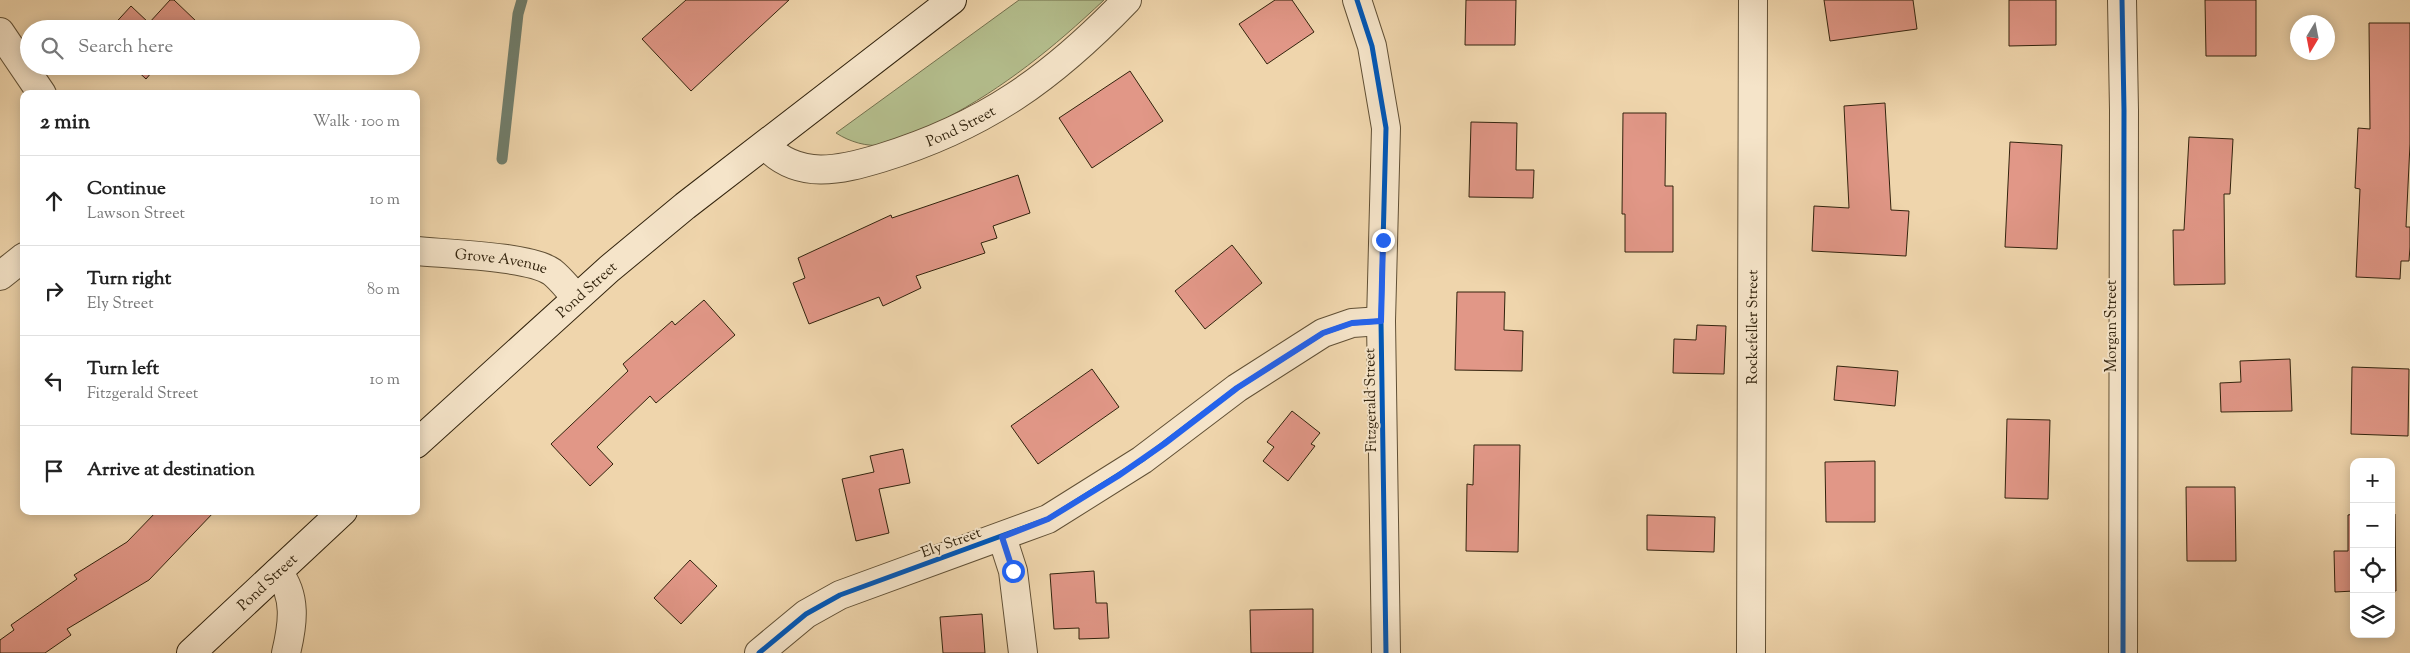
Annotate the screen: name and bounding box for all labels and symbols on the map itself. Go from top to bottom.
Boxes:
north arrow [2290,15,2335,60]
street label: Pond Street [923,101,1000,153]
route end [1372,229,1395,252]
street label: Grove Avenue [454,245,551,280]
street label: Pond Street [552,258,622,324]
street label: Rockefeller Street [1743,270,1764,384]
street label: Morgan Street [2102,280,2123,372]
street label: Fitzgerald Street [1360,348,1383,452]
street label: Ely Street [919,523,984,564]
street label: Pond Street [233,550,303,616]
route start [1002,560,1025,583]

